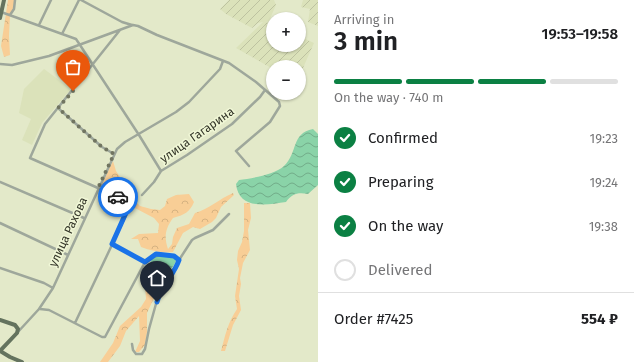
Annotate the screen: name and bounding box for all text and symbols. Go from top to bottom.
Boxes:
map controls [266,12,306,100]
button: + [266,12,306,52]
text: Arriving in [334,12,394,27]
text: 19:53–19:58 [542,25,618,43]
text: 3 min [334,26,398,57]
pin [56,50,90,91]
icon: bag [62,56,84,78]
button: − [266,60,306,100]
text: On the way · 740 m [334,90,443,105]
street label: улица Гагарина [157,104,237,166]
icon: check [334,127,356,149]
text: Confirmed [368,129,438,147]
text: 19:23 [590,131,618,146]
icon: check [334,171,356,193]
text: Preparing [368,173,433,191]
text: 19:24 [589,175,618,190]
courier [98,177,138,217]
icon: car [107,186,129,208]
street label: улица Рахова [46,195,90,269]
icon: check [334,215,356,237]
text: On the way [368,217,443,235]
text: 19:38 [589,219,618,234]
pin [140,261,174,302]
text: Delivered [368,261,432,279]
icon: home [146,267,168,289]
text: Order #7425 [334,310,413,328]
text: 554 ₽ [581,310,618,328]

